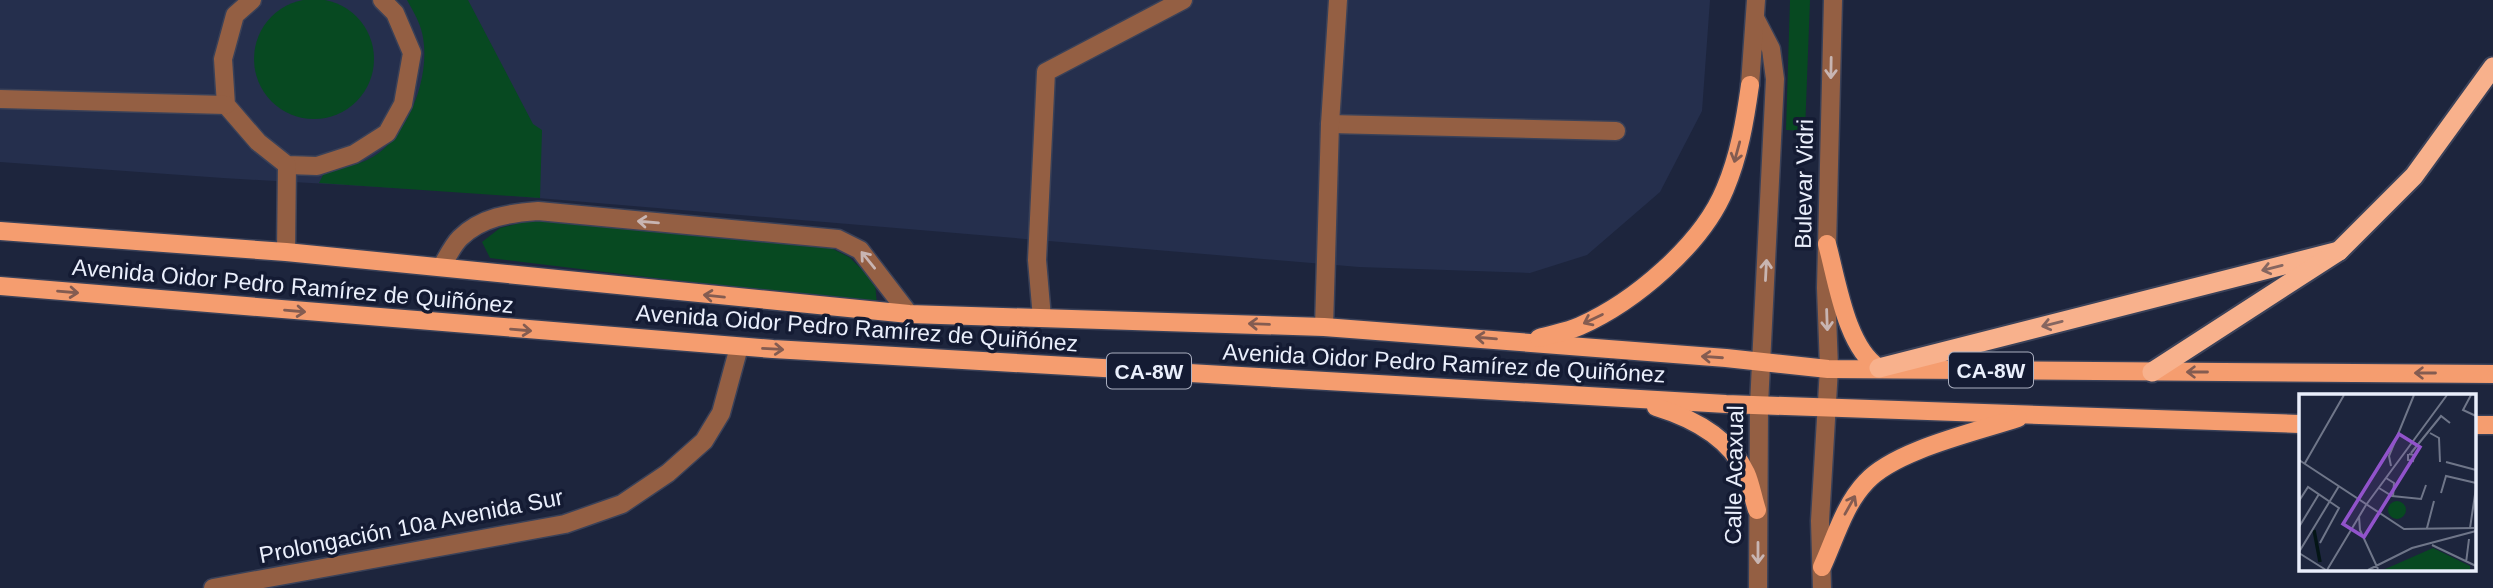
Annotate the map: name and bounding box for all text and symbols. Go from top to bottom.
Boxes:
one-way arrow [1824,56,1837,79]
street label: Bulevar Vidri [1790,119,1818,249]
one-way arrow [1730,140,1743,163]
one-way arrow [638,215,660,228]
one-way arrow [860,251,876,269]
street label: Avenida Oidor Pedro Ramírez de Quiñónez [71,254,515,318]
one-way arrow [1760,259,1773,282]
one-way arrow [2262,262,2284,275]
one-way arrow [56,286,79,299]
one-way arrow [703,289,725,302]
street label: Avenida Oidor Pedro Ramírez de Quiñónez [635,300,1079,356]
one-way arrow [283,305,306,318]
one-way arrow [1820,308,1833,331]
one-way arrow [1583,313,1604,327]
one-way arrow [1247,318,1270,331]
one-way arrow [2041,318,2064,331]
one-way arrow [510,324,532,337]
one-way arrow [1475,331,1497,344]
street label: Avenida Oidor Pedro Ramírez de Quiñónez [1222,338,1666,388]
one-way arrow [761,343,784,356]
one-way arrow [1702,350,1724,363]
road number: CA-8W [1949,352,2033,388]
road number: CA-8W [1107,354,1191,388]
one-way arrow [2186,365,2209,379]
one-way arrow [2414,366,2437,380]
inset map [2299,394,2476,570]
street label: Calle Acaxual [1720,405,1748,545]
street label: Prolongación 10a Avenida Sur [257,484,565,568]
one-way arrow [1843,496,1857,516]
one-way arrow [1751,542,1765,565]

